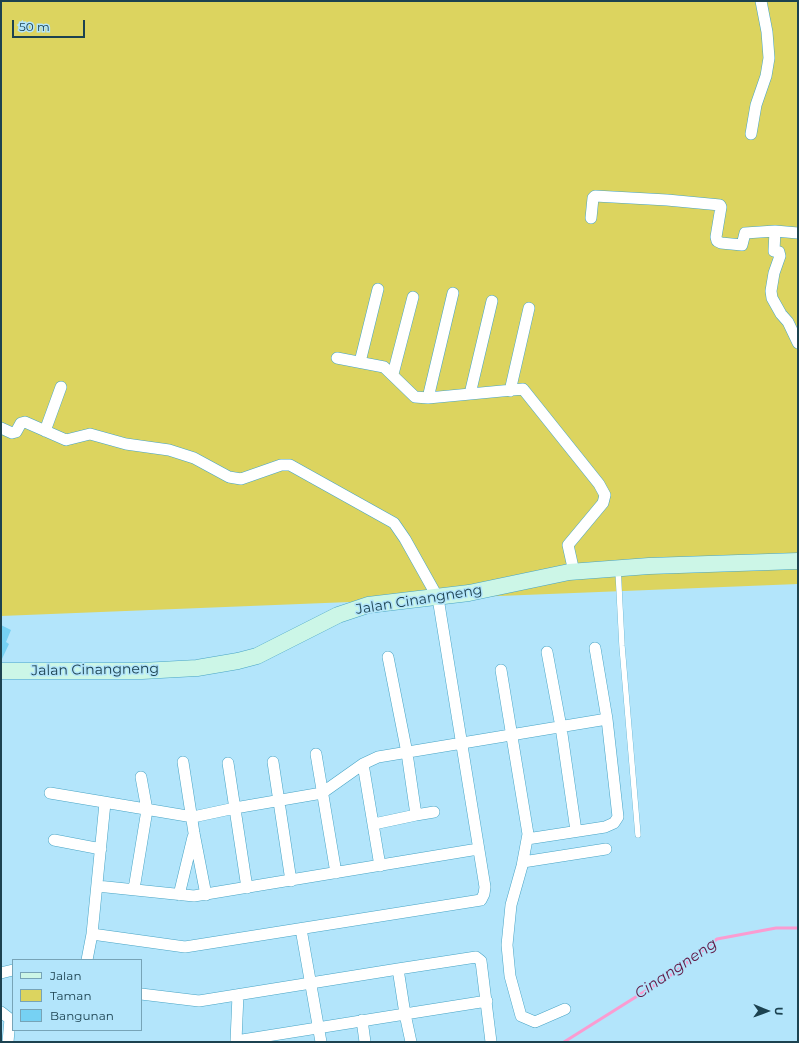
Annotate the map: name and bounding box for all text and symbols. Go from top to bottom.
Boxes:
scale bar [14,12,87,38]
text: 50 m [19,19,50,34]
street label: Jalan Cinangneng [355,582,483,618]
street label: Jalan Cinangneng [31,660,159,680]
water label: Cinangneng [632,935,720,1003]
legend [12,959,142,1031]
text: Jalan [50,968,82,983]
text: Taman [50,988,92,1003]
north arrow [747,991,787,1031]
text: U [772,1007,786,1016]
text: Bangunan [50,1008,114,1023]

